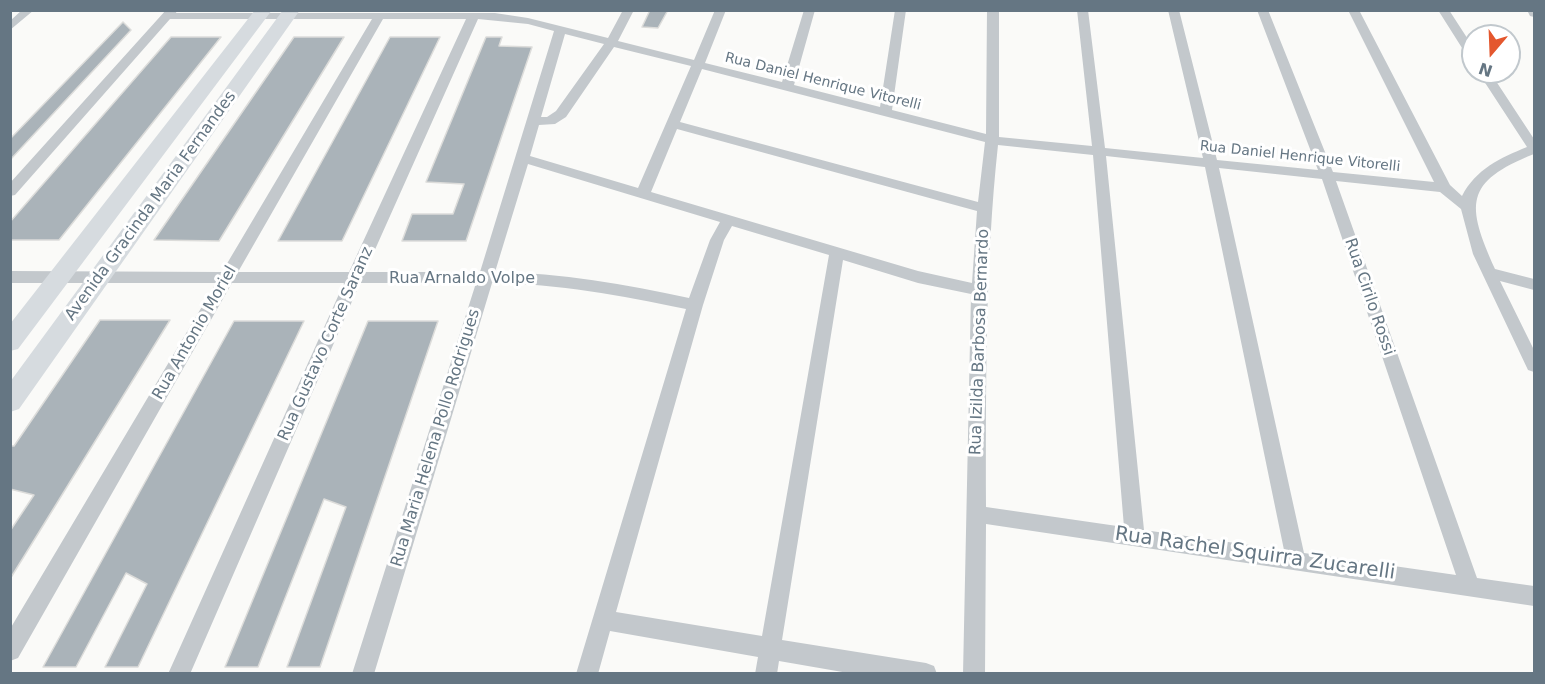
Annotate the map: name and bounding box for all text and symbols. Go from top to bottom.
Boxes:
north arrow [1461,24,1521,84]
street label: Rua Daniel Henrique Vitorelli [723,49,923,115]
text: N [1476,58,1495,81]
street label: Avenida Gracinda Maria Fernandes [61,88,241,324]
street label: Rua Daniel Henrique Vitorelli [1199,138,1401,176]
street label: Rua Izilda Barbosa Bernardo [966,229,994,455]
street label: Rua Cirilo Rossi [1340,236,1398,358]
street label: Rua Gustavo Corte Saranz [274,244,378,444]
street label: Rua Antonio Moriel [149,263,241,403]
street label: Rua Arnaldo Volpe [389,269,535,289]
street label: Rua Maria Helena Pollo Rodrigues [388,307,484,569]
street label: Rua Rachel Squirra Zucarelli [1113,522,1397,586]

